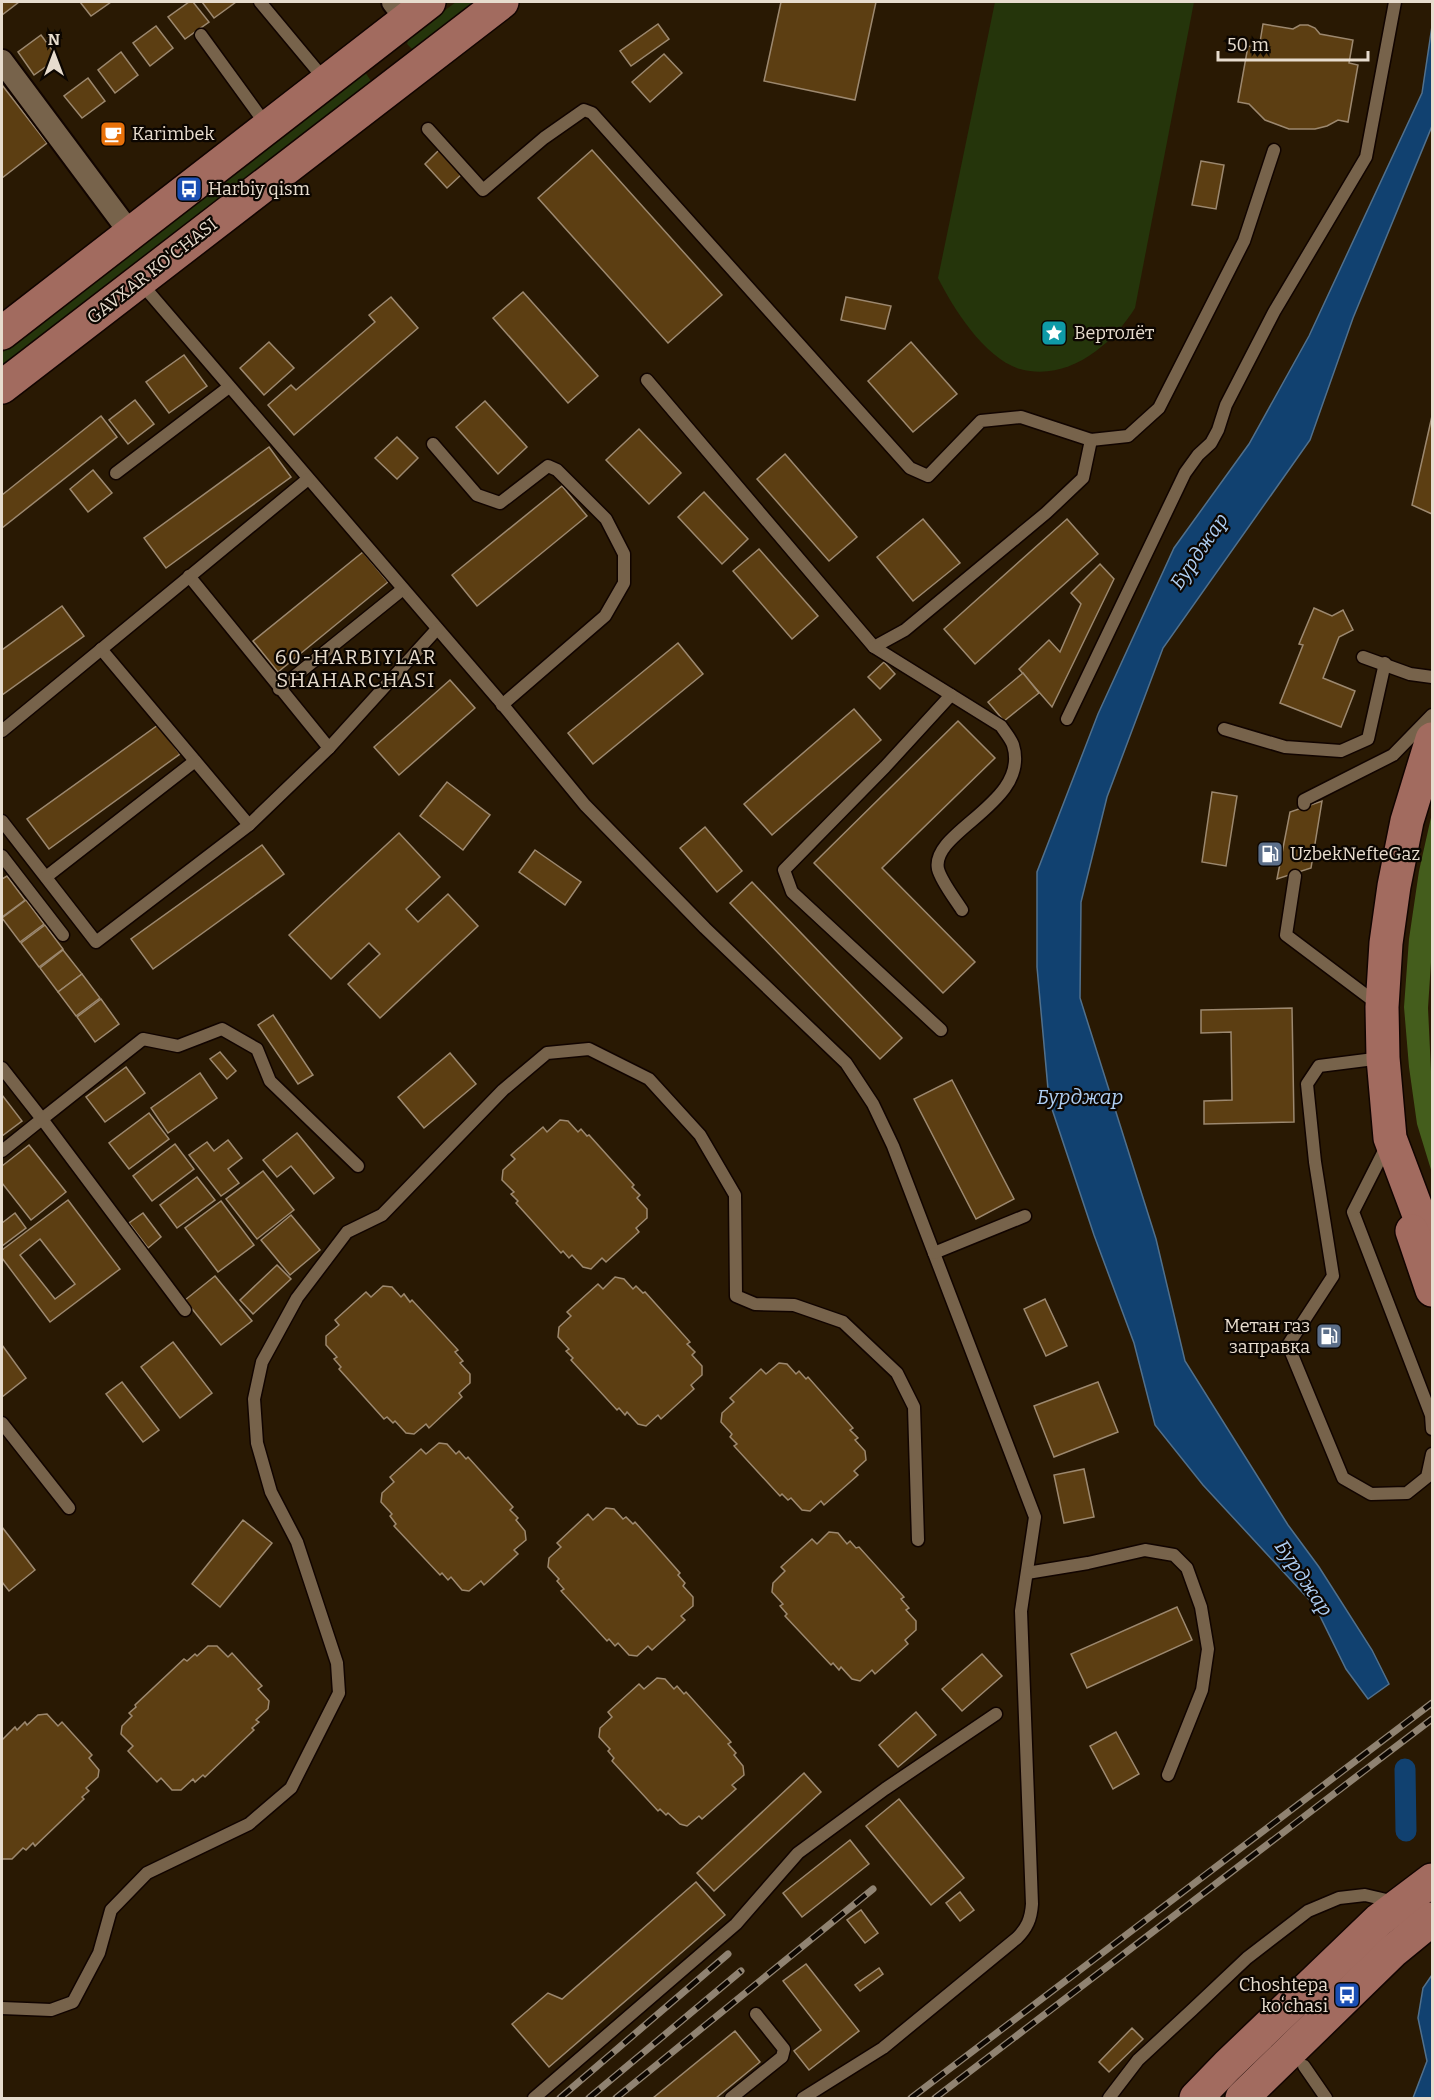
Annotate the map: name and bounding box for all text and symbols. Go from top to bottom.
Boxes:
north arrow [24,24,84,84]
scale bar [1218,24,1368,62]
text: N [48,30,60,49]
text: 50 m [1227,34,1269,56]
cafe icon: Karimbek [98,119,128,149]
place label: Karimbek [132,123,215,145]
bus stop icon: Harbiy qism [174,174,204,204]
place label: Harbiy qism [208,178,310,200]
street label: GAVXAR KO'CHASI [82,213,222,329]
place icon: Вертолёт [1039,318,1069,348]
place label: Вертолёт [1074,322,1154,344]
water label: Бурджар [1165,508,1233,594]
district label: 60-HARBIYLAR SHAHARCHASI [275,645,437,692]
fuel station icon: UzbekNefteGaz [1255,839,1285,869]
place label: UzbekNefteGaz [1290,843,1420,865]
water label: Бурджар [1037,1085,1123,1109]
place label: Метан газ заправка [1224,1315,1310,1358]
fuel station icon: Метан газ заправка [1314,1321,1344,1351]
water label: Бурджар [1270,1535,1338,1621]
place label: Choshtepa koʻchasi [1239,1974,1328,2017]
bus stop icon: Choshtepa koʻchasi [1332,1980,1362,2010]

